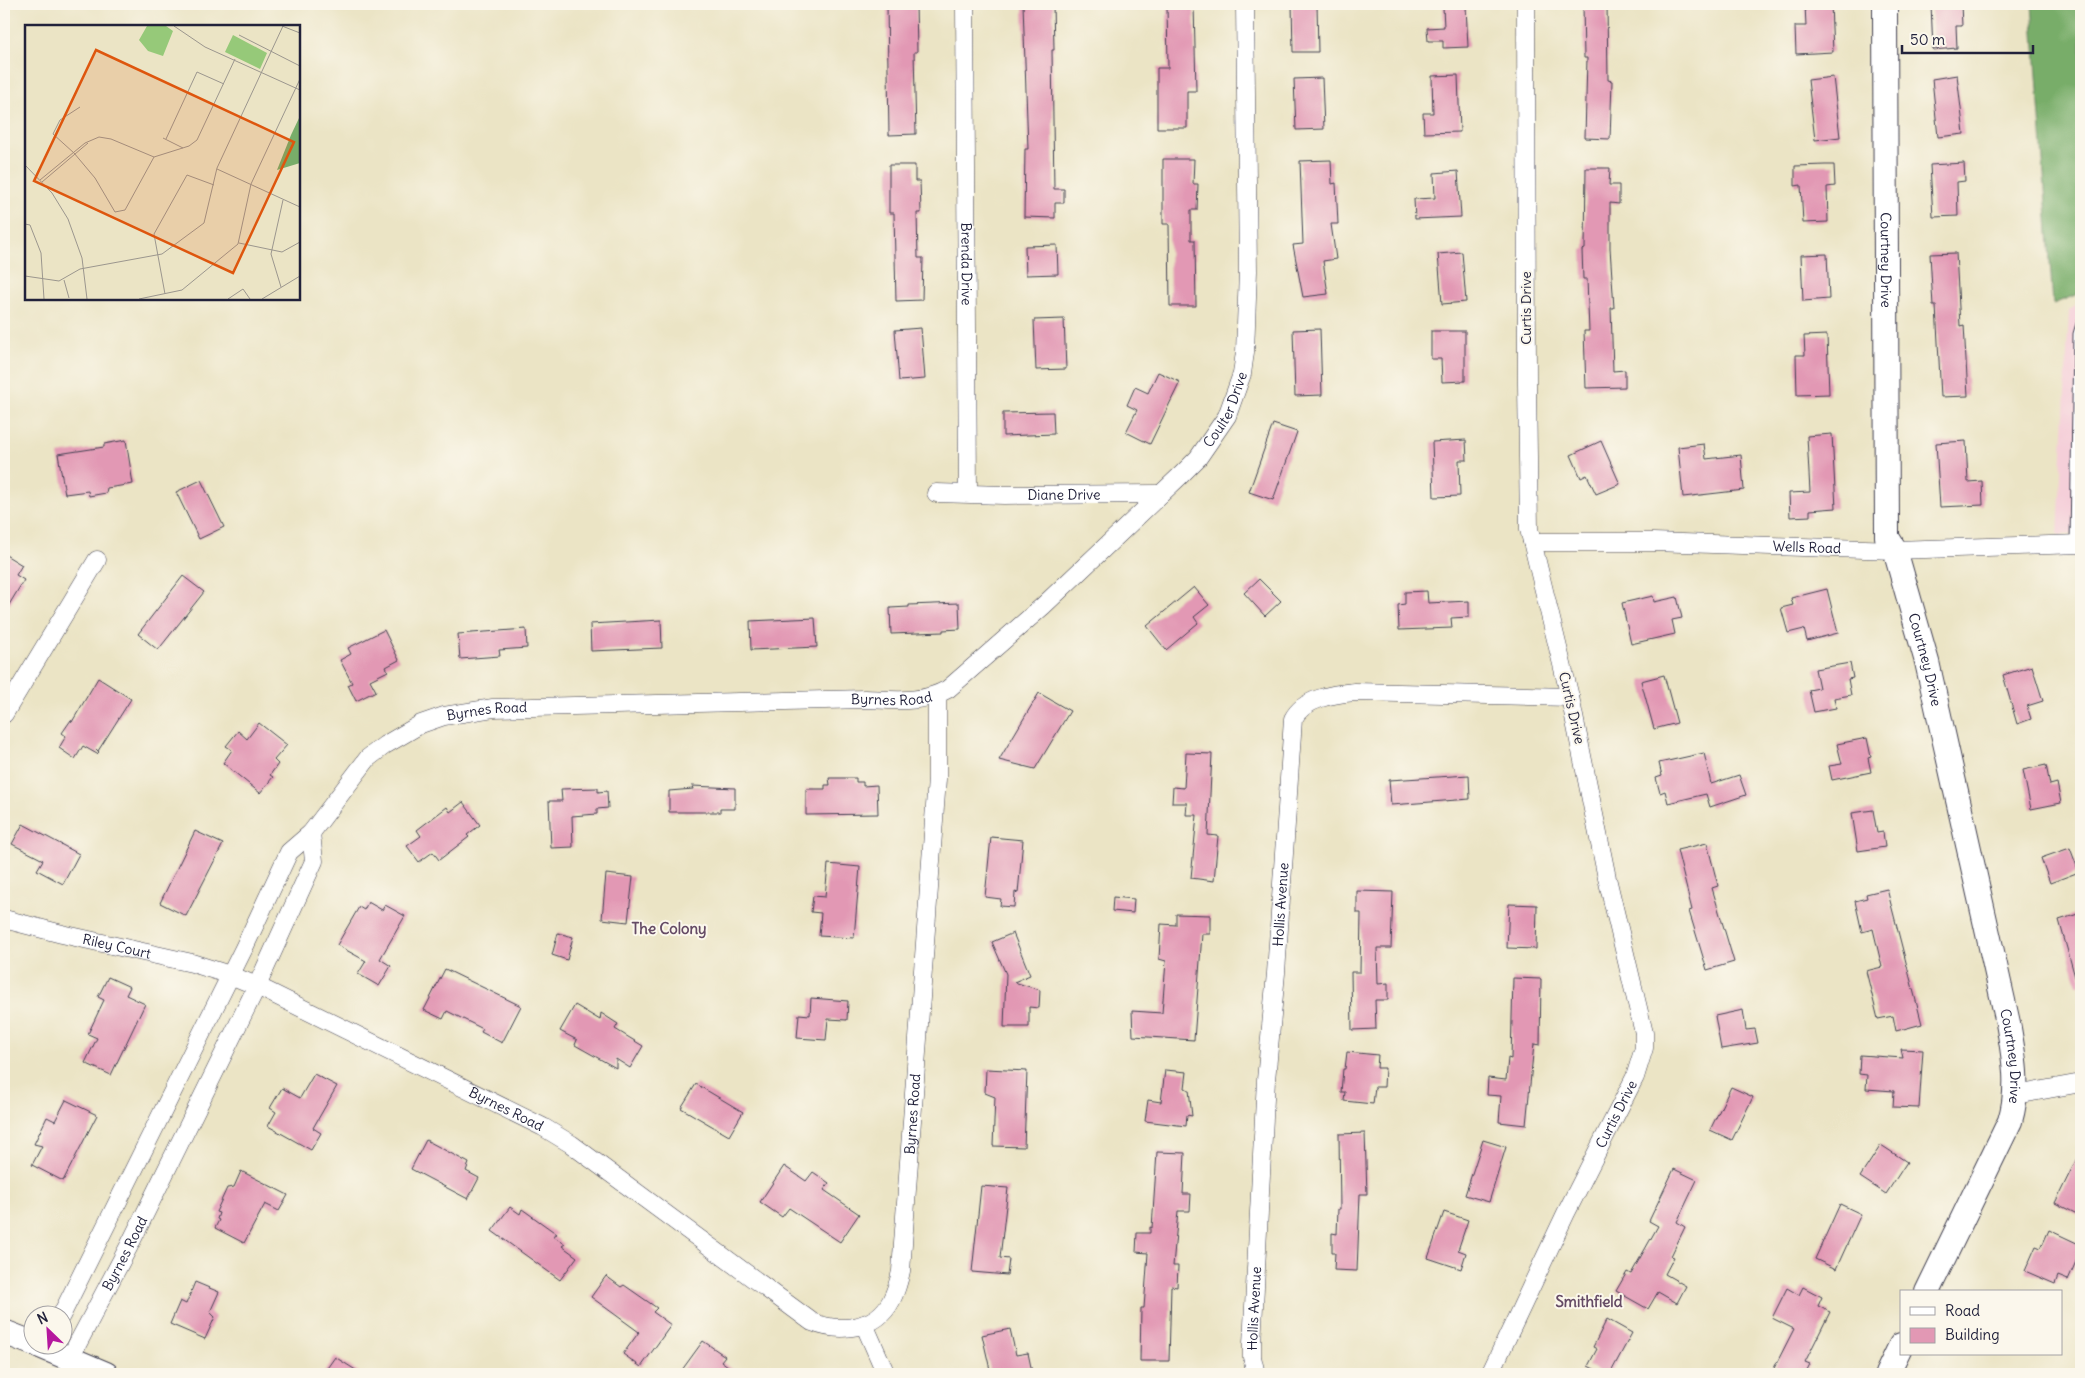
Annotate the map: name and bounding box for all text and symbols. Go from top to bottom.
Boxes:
scale bar [1902,22,2034,54]
inset map [25,25,300,300]
text: 50 m [1910,30,1945,49]
street label: Courtney Drive [1877,212,1895,308]
street label: Brenda Drive [957,223,976,305]
street label: Curtis Drive [1517,271,1535,345]
street label: Coulter Drive [1199,369,1251,451]
street label: Diane Drive [1027,485,1101,504]
street label: Wells Road [1772,537,1842,557]
street label: Courtney Drive [1904,611,1946,708]
street label: Curtis Drive [1555,670,1589,746]
street label: Byrnes Road [851,687,934,709]
street label: Byrnes Road [445,698,527,724]
street label: Hollis Avenue [1269,862,1292,947]
district label: The Colony [631,919,707,939]
street label: Riley Court [81,930,153,963]
street label: Courtney Drive [1996,1007,2024,1105]
street label: Byrnes Road [901,1073,924,1155]
street label: Curtis Drive [1592,1077,1641,1151]
street label: Byrnes Road [466,1083,547,1135]
street label: Byrnes Road [98,1213,151,1294]
street label: Hollis Avenue [1243,1266,1265,1350]
legend [1900,1290,2062,1356]
district label: Smithfield [1555,1292,1623,1311]
text: Road [1945,1301,1980,1320]
north arrow [22,1306,72,1356]
text: N [34,1308,51,1328]
text: Building [1945,1325,2000,1344]

